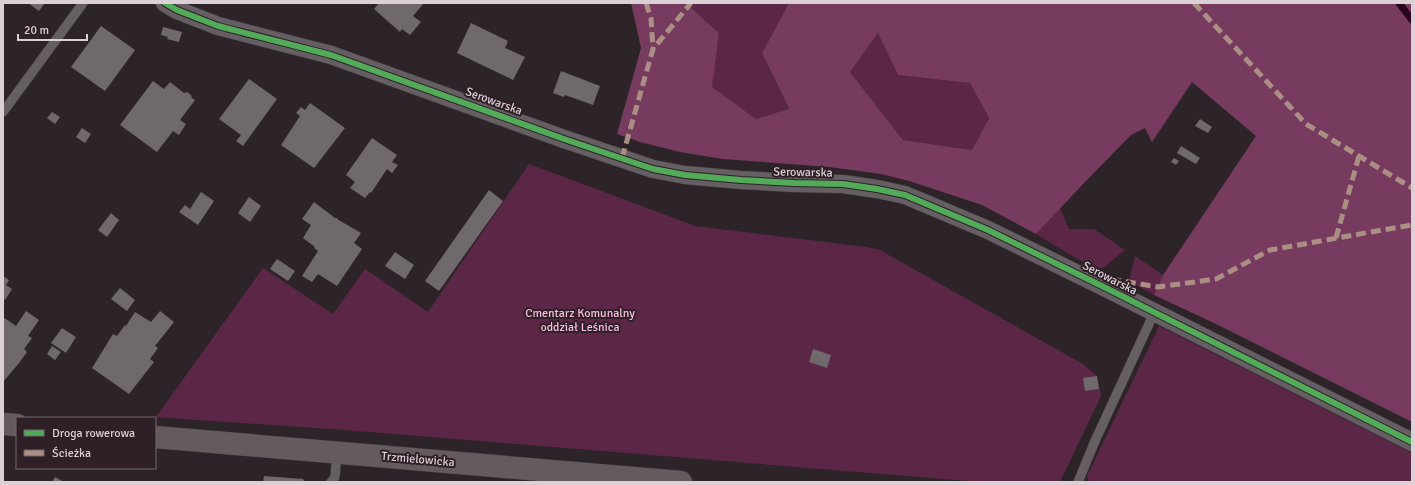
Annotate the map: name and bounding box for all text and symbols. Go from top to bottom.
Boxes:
scale bar [18,16,87,42]
text: 20 m [24,23,49,38]
street label: Serowarska [463,84,524,119]
street label: Serowarska [773,164,833,181]
street label: Serowarska [1080,258,1140,299]
park label: Cmentarz Komunalny oddział Leśnica [525,306,635,335]
legend [16,417,156,469]
text: Droga rowerowa [52,426,135,441]
text: Ścieżka [52,446,91,461]
street label: Trzmielowicka [381,449,455,470]

